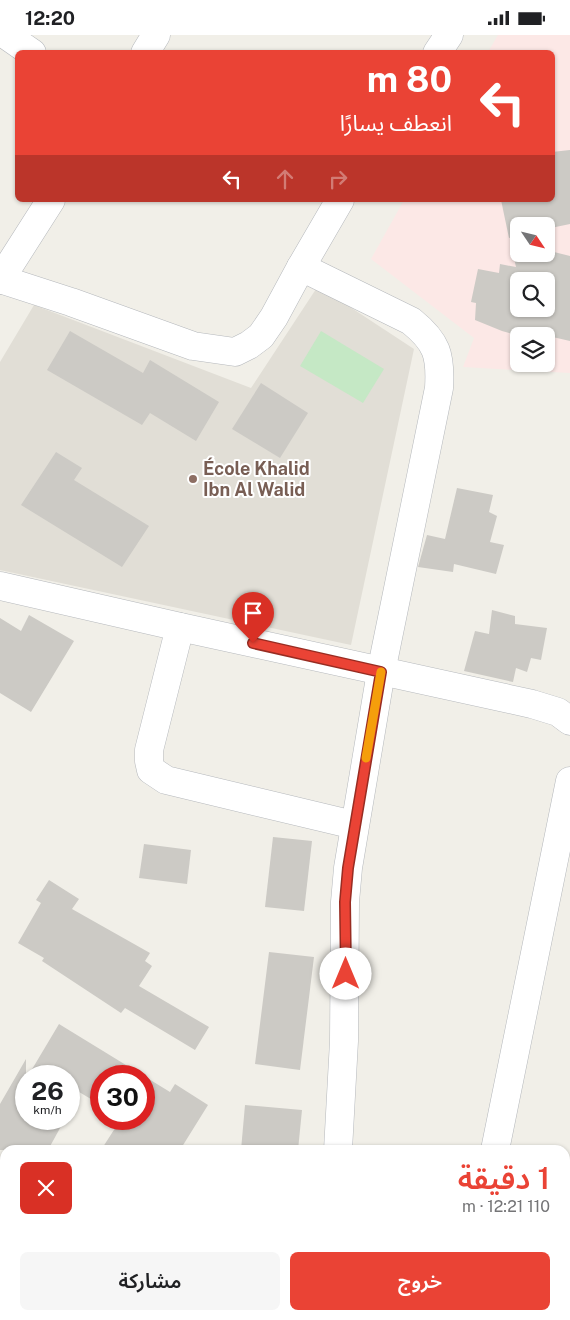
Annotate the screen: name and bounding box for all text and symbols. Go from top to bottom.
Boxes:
text: 12:20 [25,7,75,29]
text: 80 m [367,59,452,100]
icon: left [470,70,535,135]
text: انعطف يسارًا [340,110,452,136]
icon: left [218,165,246,193]
icon: ahead [271,165,299,193]
icon: right [324,165,352,193]
north arrow [510,217,555,263]
map controls [510,217,555,372]
button: search [510,272,555,317]
button: layers [510,327,555,372]
place label: École Khalid Ibn Al Walid [203,457,310,500]
marker: École Khalid Ibn Al Walid [187,473,199,485]
pin [232,592,274,643]
icon: arrive [239,599,267,627]
position arrow [319,947,371,999]
speed limit sign: 30 [90,1065,155,1130]
text: 26 [31,1076,64,1106]
text: km/h [33,1103,62,1117]
text: 1 دقيقة [458,1160,550,1196]
button: close [20,1162,72,1214]
text: 110 m · 12:21 [462,1197,550,1216]
button: مشاركة [20,1252,280,1310]
button: خروج [290,1252,550,1310]

